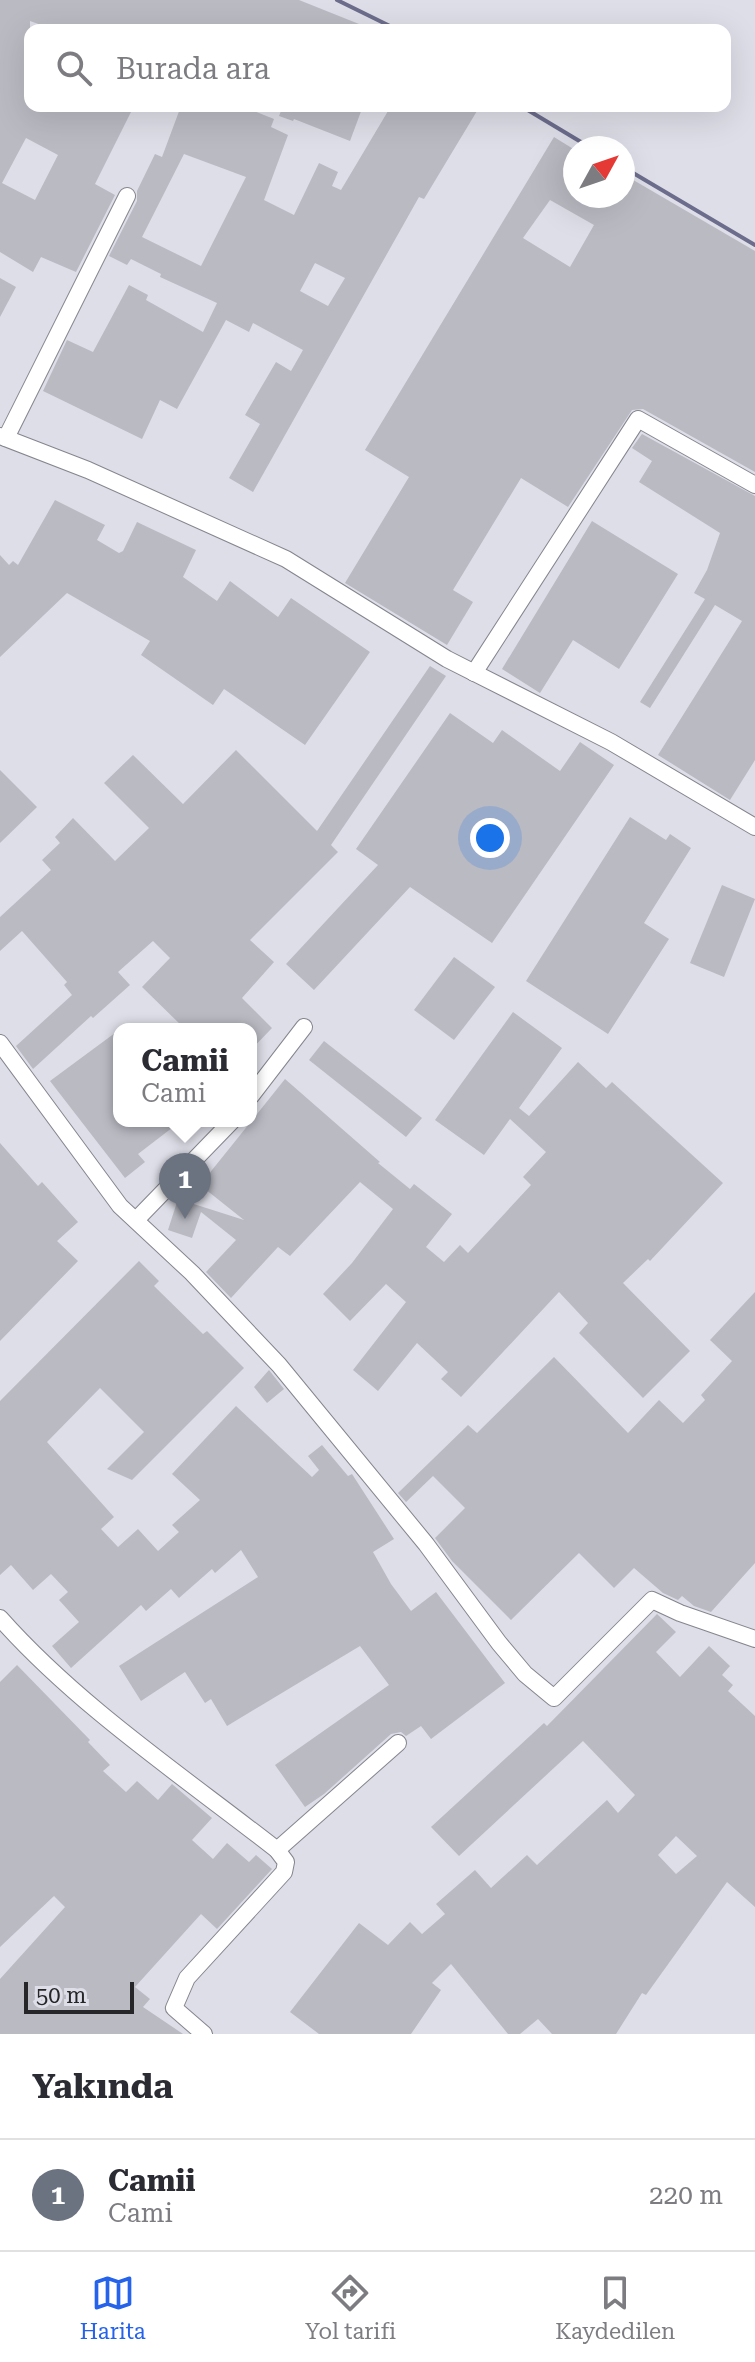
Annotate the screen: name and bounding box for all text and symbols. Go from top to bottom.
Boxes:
search box [24,24,731,112]
icon: search [52,46,96,90]
text: Burada ara [116,51,270,86]
north arrow [563,136,635,208]
your location [470,818,510,858]
popup [113,1023,257,1127]
text: Camii [141,1043,229,1078]
text: Cami [141,1078,206,1108]
pin: 1 [159,1153,211,1219]
scale bar [24,1978,134,2014]
text: 50 m [36,1983,86,2008]
text: Yakında [32,2066,173,2106]
text: Camii [108,2163,196,2198]
text: 1 [51,2180,65,2210]
text: 220 m [649,2180,723,2210]
text: Cami [108,2198,173,2228]
tab: Harita [80,2271,146,2344]
tab: Yol tarifi [305,2271,396,2344]
tab: Kaydedilen [555,2271,675,2344]

